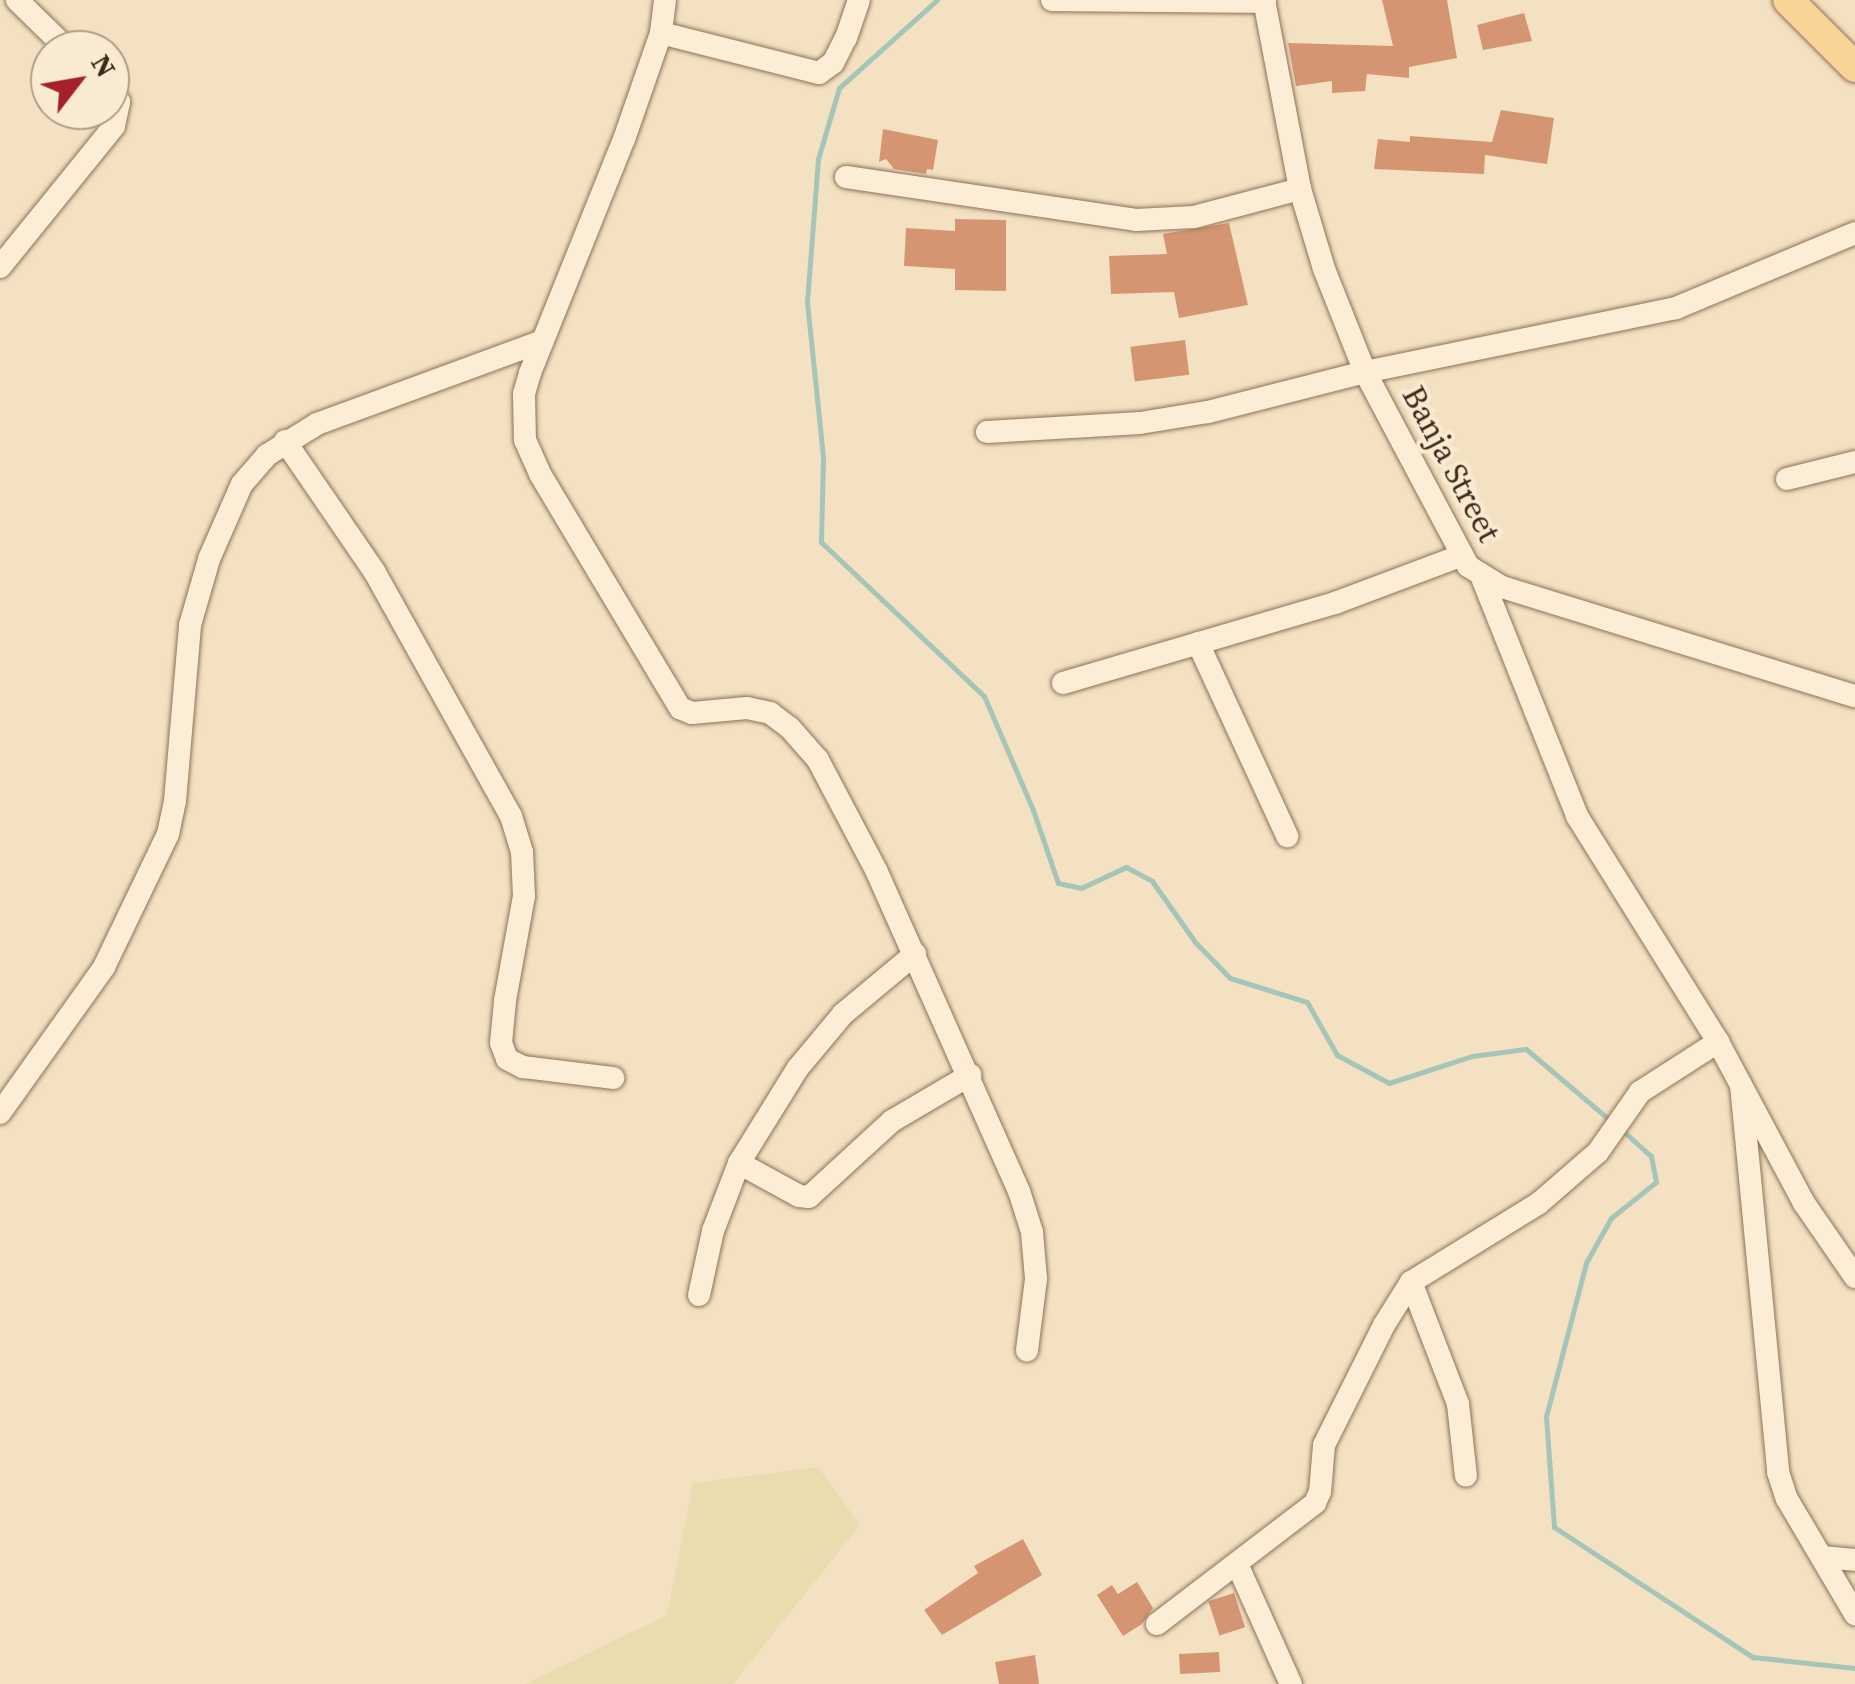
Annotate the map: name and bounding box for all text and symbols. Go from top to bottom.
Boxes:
north arrow [30,30,130,130]
text: N [82,47,126,84]
street label: Banja Street [1394,380,1508,548]

